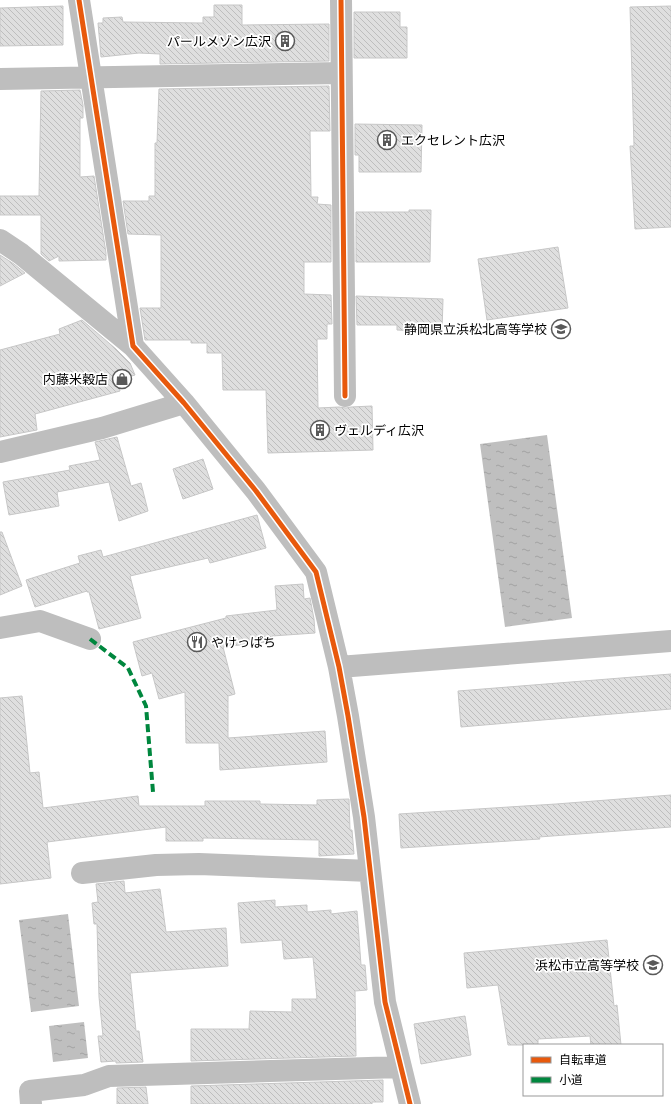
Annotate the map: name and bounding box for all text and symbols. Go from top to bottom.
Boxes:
building icon: パールメゾン広沢 [274,30,296,52]
place label: パールメゾン広沢 [167,33,271,50]
building icon: エクセレント広沢 [376,129,398,151]
place label: エクセレント広沢 [401,132,505,149]
school or university icon: 静岡県立浜松北高等学校 [550,318,572,340]
place label: 静岡県立浜松北高等学校 [404,321,547,338]
shop icon: 内藤米穀店 [111,368,133,390]
place label: 内藤米穀店 [43,371,108,388]
building icon: ヴェルディ広沢 [309,419,331,441]
place label: ヴェルディ広沢 [334,422,424,439]
restaurant icon: やけっぱち [186,631,208,653]
place label: やけっぱち [211,634,276,651]
school or university icon: 浜松市立高等学校 [642,954,664,976]
place label: 浜松市立高等学校 [535,957,639,974]
legend [523,1044,663,1096]
text: 自転車道 [559,1052,607,1067]
text: 小道 [559,1072,583,1087]

